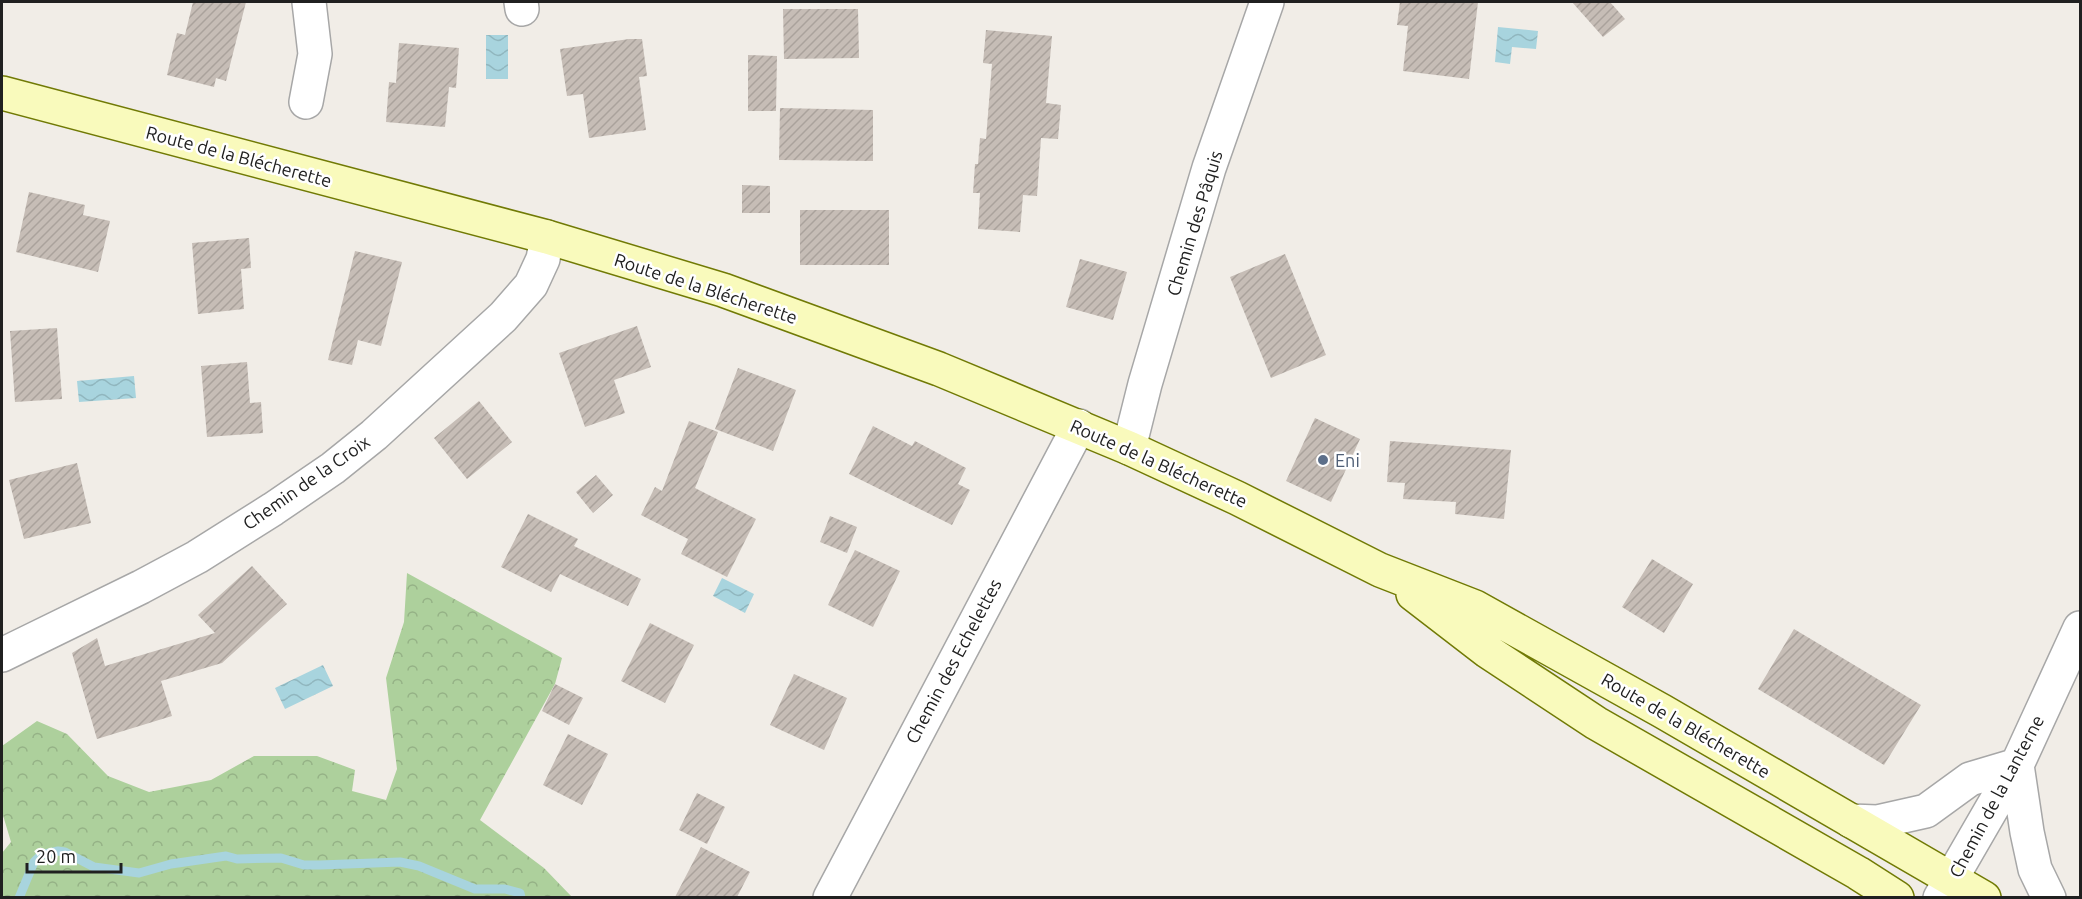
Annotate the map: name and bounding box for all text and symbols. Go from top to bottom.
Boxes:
street label: Route de la Blécherette [144,122,334,190]
street label: Chemin des Pâquis [1162,148,1226,298]
street label: Route de la Blécherette [612,249,800,327]
street label: Route de la Blécherette [1068,415,1250,511]
street label: Chemin de la Croix [239,431,373,533]
place label: Eni [1335,450,1360,470]
marker: Eni [1316,453,1330,467]
street label: Chemin des Echelettes [901,575,1005,747]
street label: Route de la Blécherette [1598,669,1774,781]
street label: Chemin de la Lanterne [1945,711,2047,881]
scale bar [27,836,122,874]
text: 20 m [36,846,76,866]

